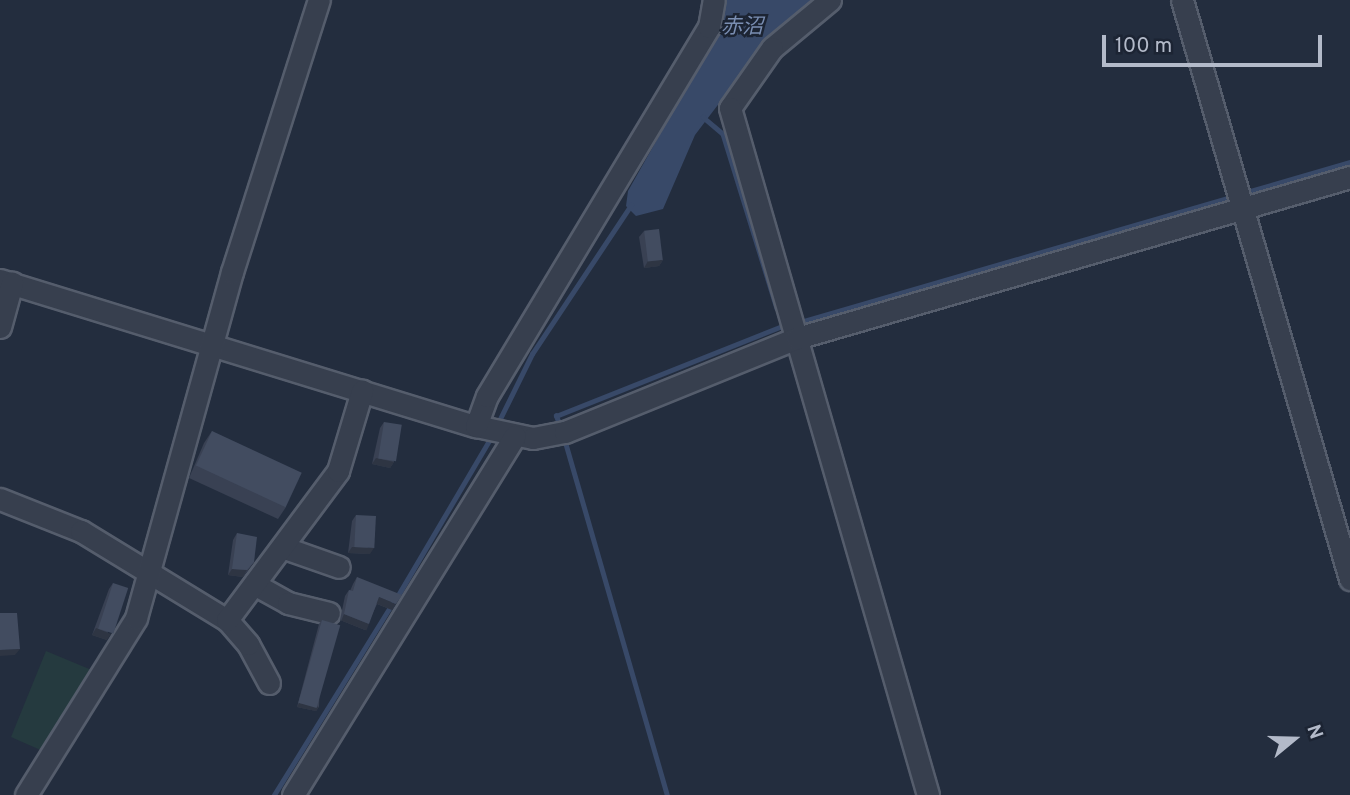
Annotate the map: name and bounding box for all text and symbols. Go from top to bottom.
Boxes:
water label: 赤沼 [721,15,763,41]
scale bar [1105,21,1326,65]
text: 100 m [1115,33,1172,60]
north arrow [1259,704,1329,774]
text: N [1300,722,1327,743]

